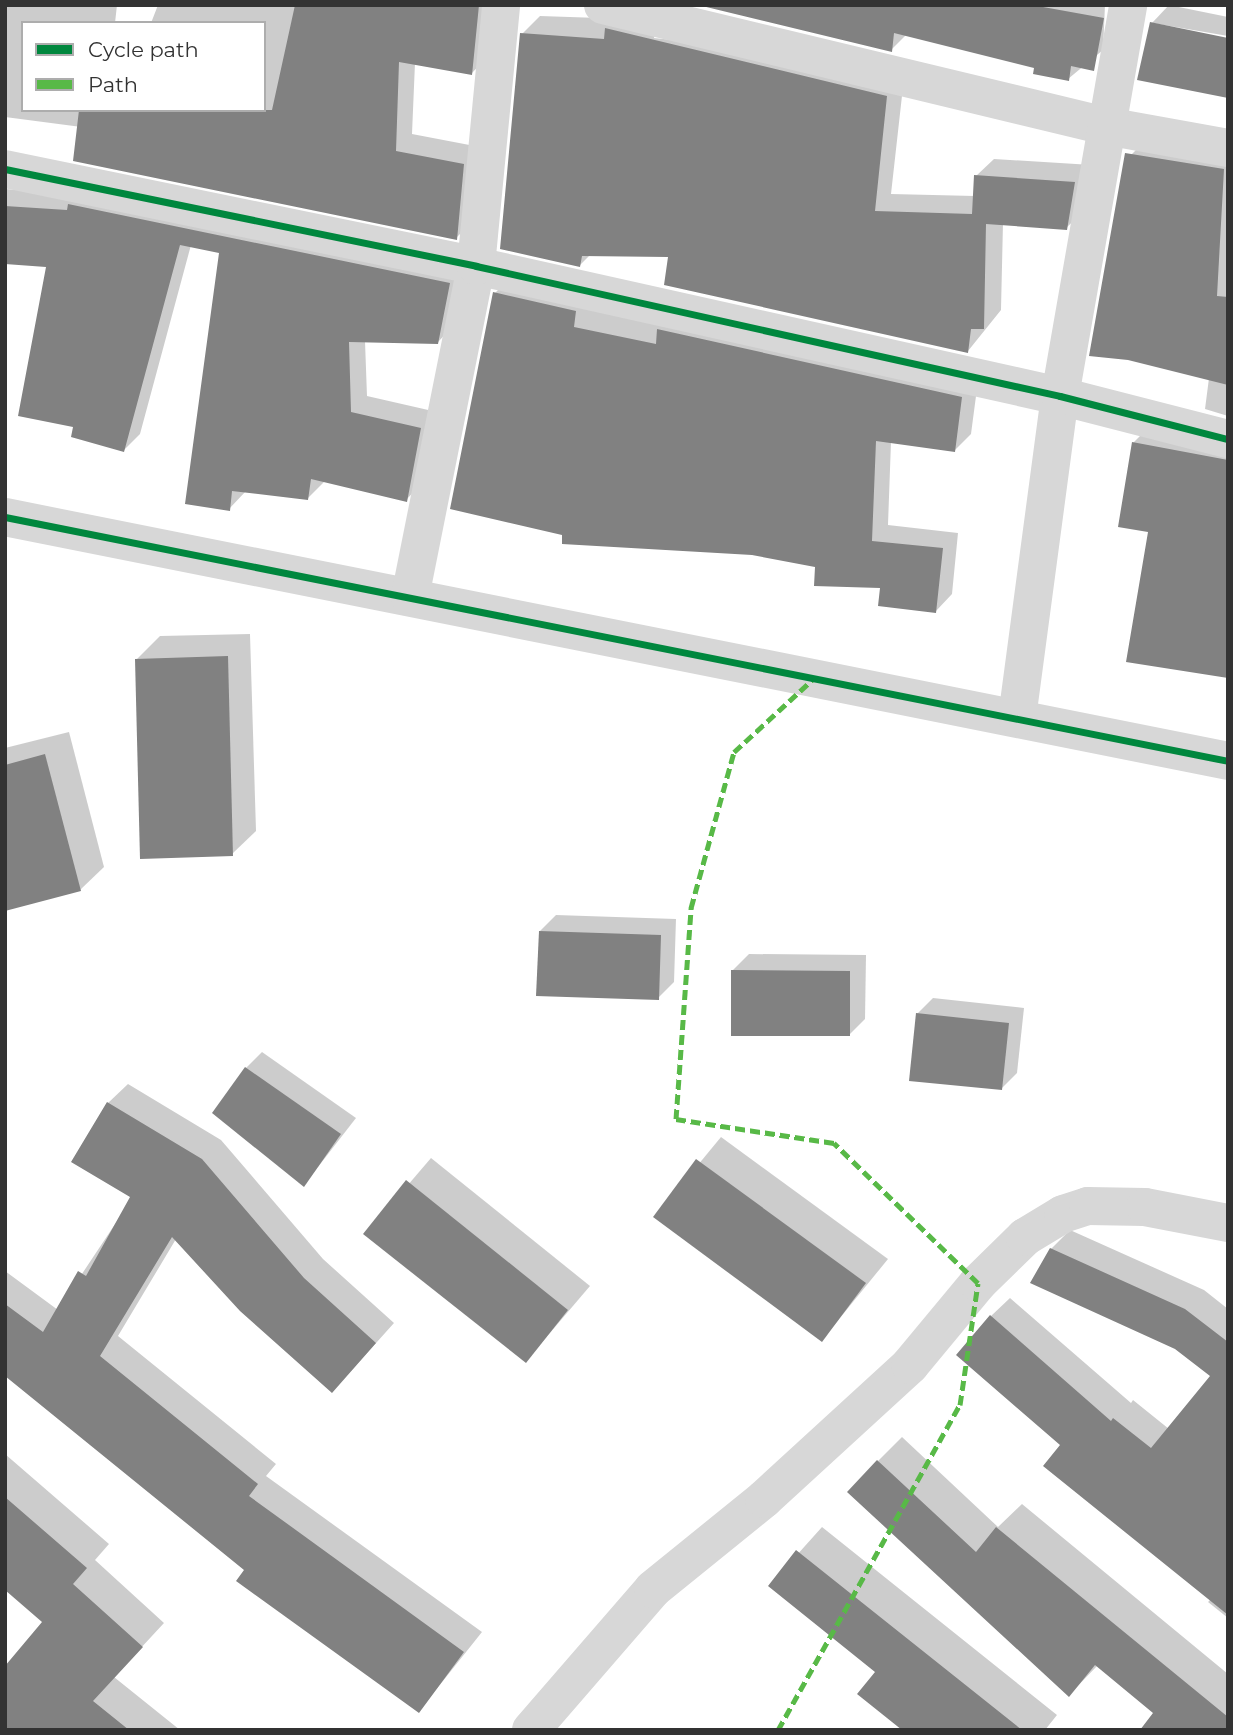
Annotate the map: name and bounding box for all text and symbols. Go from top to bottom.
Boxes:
legend [21,21,266,112]
text: Cycle path [88,37,199,62]
text: Path [88,72,138,97]

